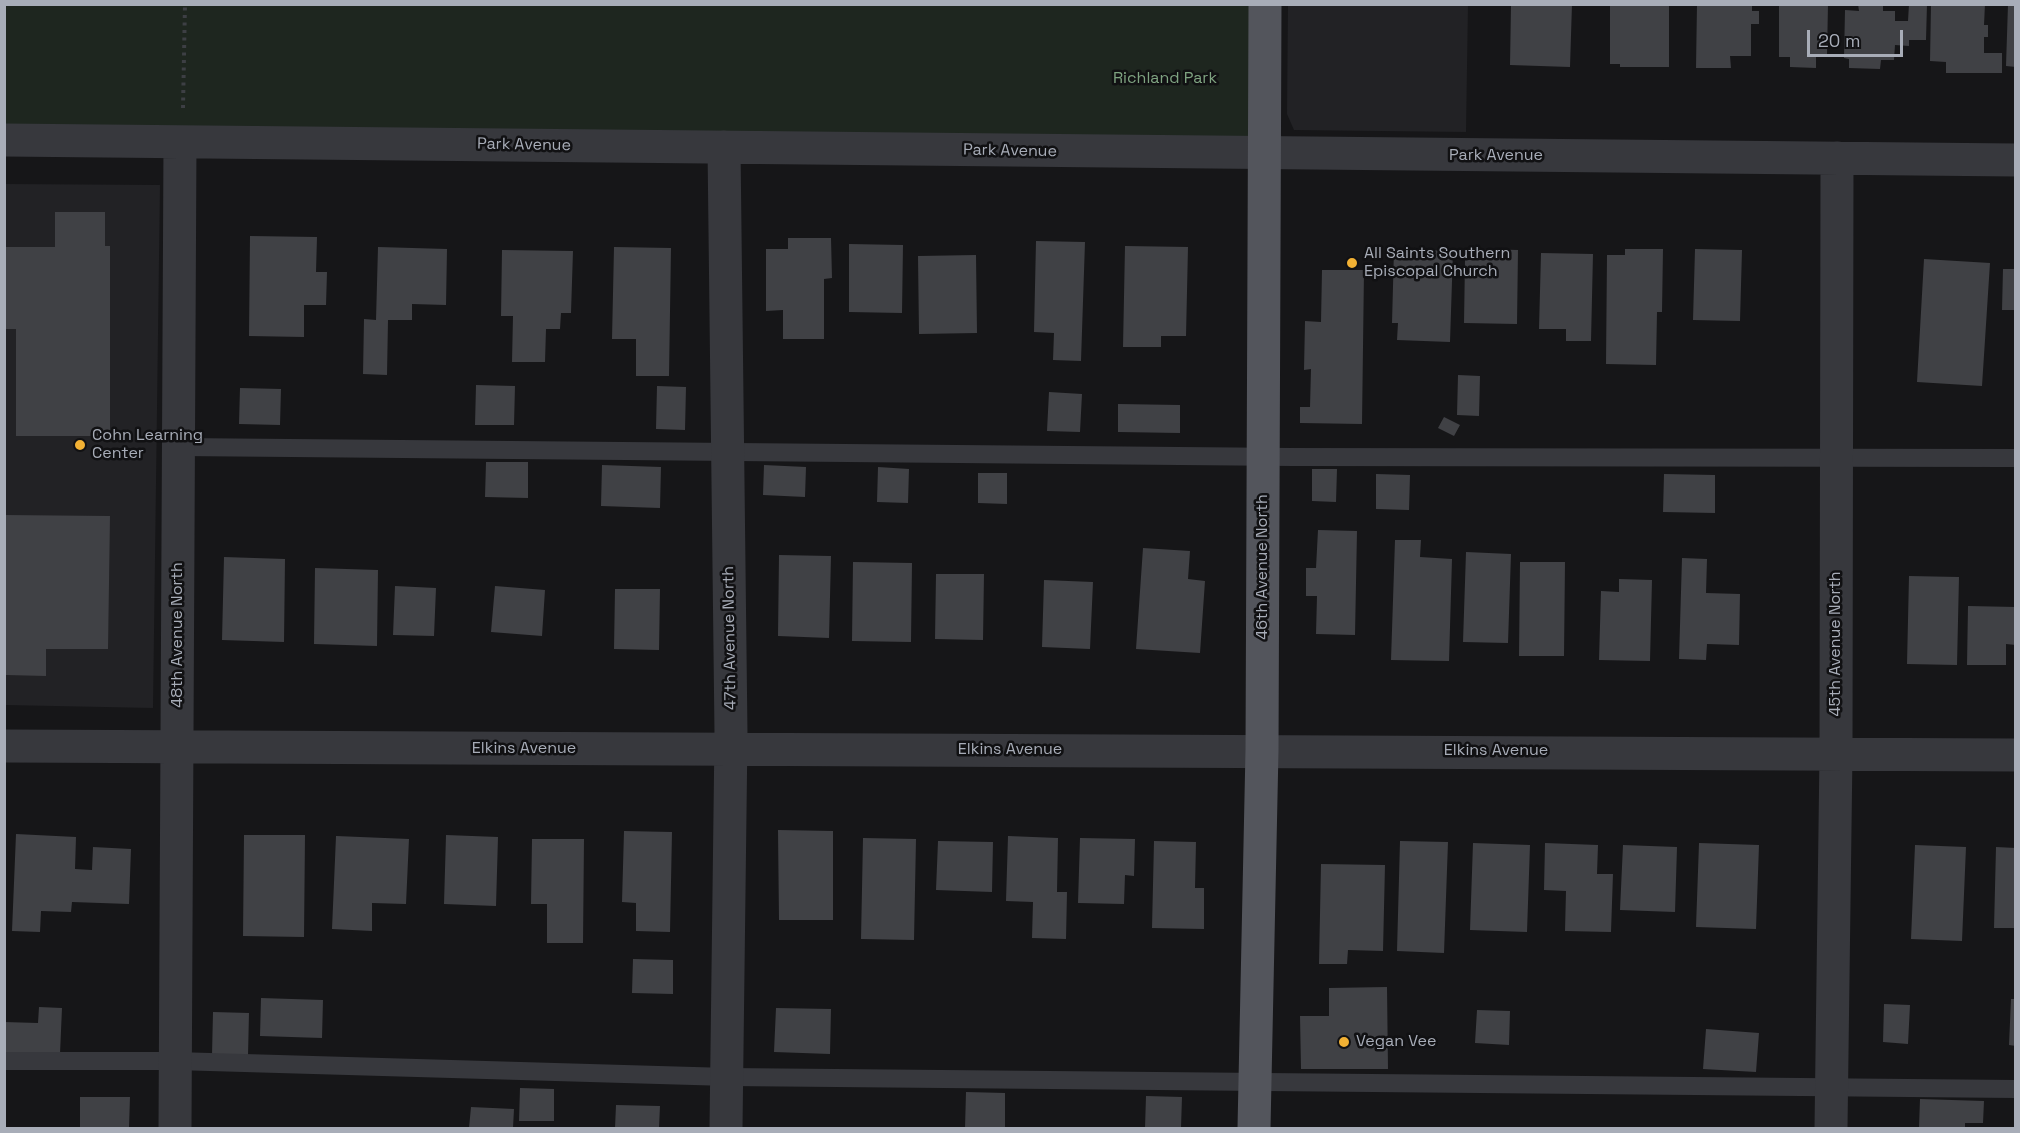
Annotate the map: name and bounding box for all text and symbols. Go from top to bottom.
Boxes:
scale bar [1810,18,1906,56]
text: 20 m [1818,29,1861,52]
park label: Richland Park [1113,69,1217,89]
street label: Park Avenue [477,135,571,155]
street label: Park Avenue [963,141,1057,161]
street label: Park Avenue [1449,146,1543,166]
place label: All Saints Southern Episcopal Church [1364,244,1510,282]
marker: All Saints Southern Episcopal Church [1345,256,1359,270]
place label: Cohn Learning Center [92,426,203,464]
marker: Cohn Learning Center [73,438,87,452]
street label: 46th Avenue North [1253,494,1273,640]
street label: 48th Avenue North [168,562,188,708]
street label: 47th Avenue North [719,566,741,710]
street label: 45th Avenue North [1826,571,1846,717]
street label: Elkins Avenue [472,739,576,759]
street label: Elkins Avenue [958,740,1062,760]
street label: Elkins Avenue [1444,741,1548,761]
place label: Vegan Vee [1356,1032,1436,1052]
marker: Vegan Vee [1337,1035,1351,1049]

